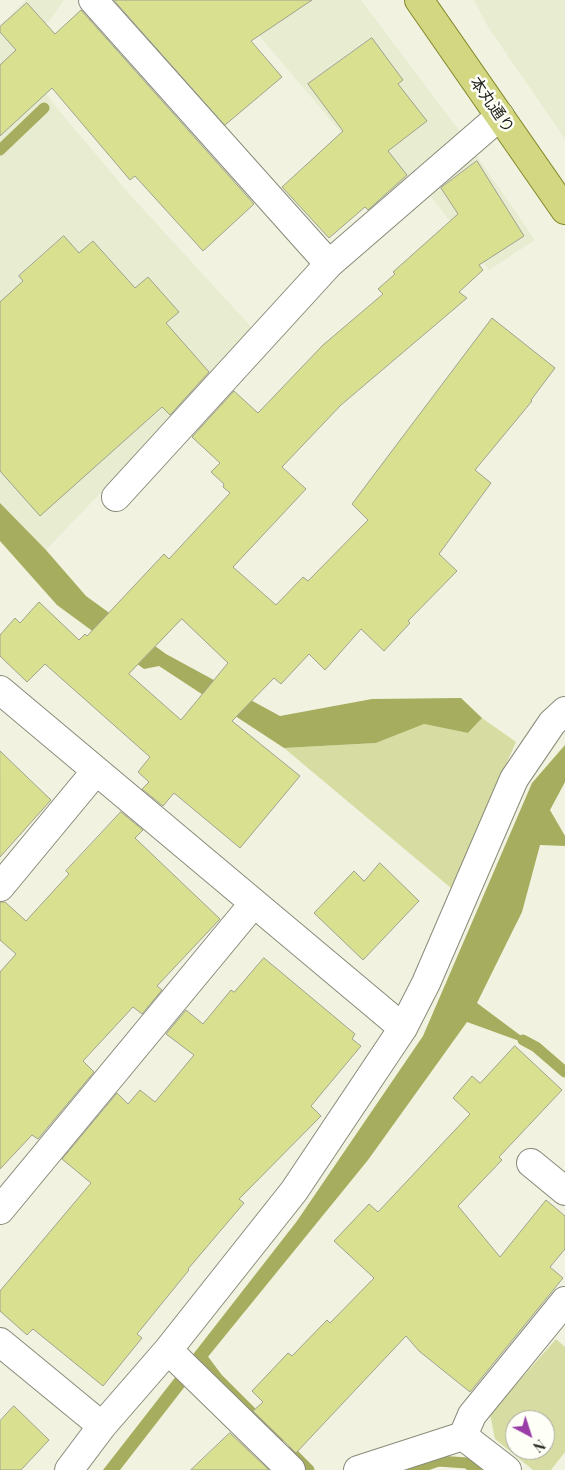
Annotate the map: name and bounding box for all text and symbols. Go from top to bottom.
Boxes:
street label: 本丸通り [466,73,518,137]
north arrow [505,1410,555,1460]
text: N [529,1436,549,1457]

